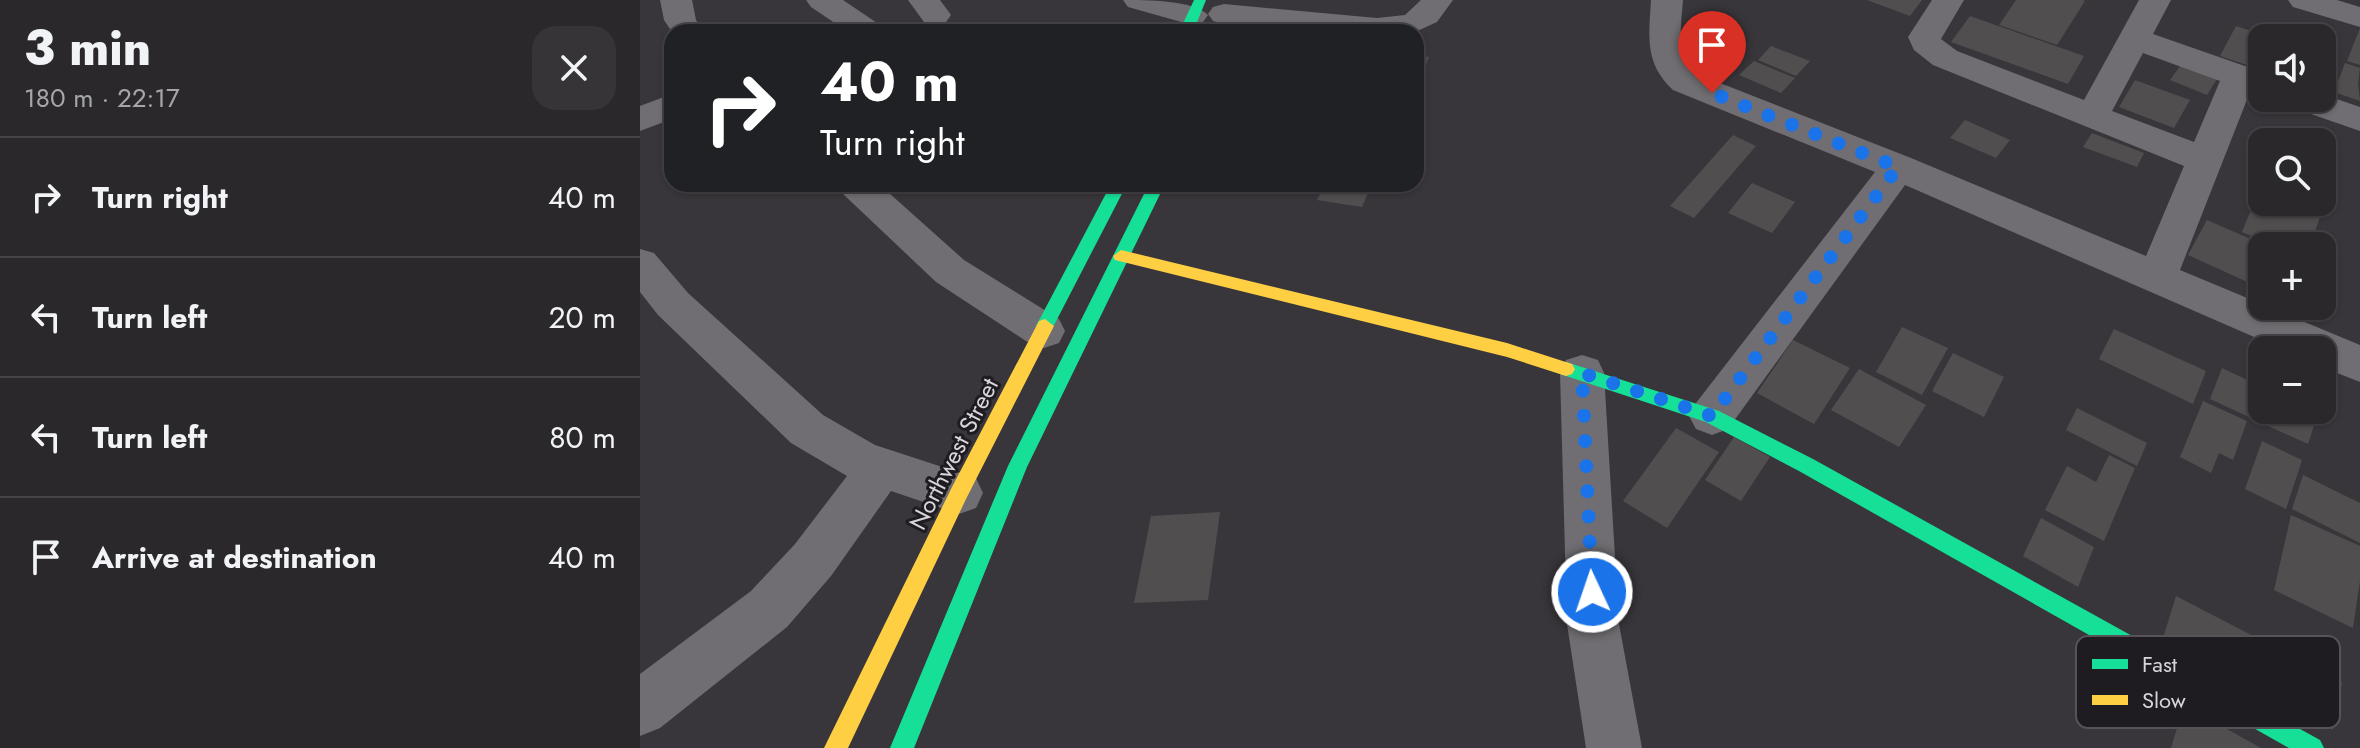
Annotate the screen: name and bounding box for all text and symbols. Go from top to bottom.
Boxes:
pin [1678,11,1746,93]
text: 3 min [24,14,151,83]
icon: arrive [1690,23,1734,67]
map controls [2248,24,2336,424]
button: sound [2248,24,2336,112]
button: close [532,26,616,110]
text: 40 m [820,41,959,122]
icon: right [688,56,792,160]
text: 180 m · 22:17 [24,79,180,117]
text: Turn right [820,116,965,168]
button: search [2248,128,2336,216]
icon: right [24,175,68,219]
text: Turn right [92,176,228,219]
text: 40 m [548,176,616,219]
button: + [2248,232,2336,320]
icon: left [24,295,68,339]
text: Turn left [92,296,207,339]
text: 20 m [549,296,616,339]
button: − [2248,336,2336,424]
street label: Northwest Street [900,371,1007,536]
icon: left [24,415,68,459]
text: Turn left [92,416,207,459]
text: 80 m [549,416,616,459]
icon: arrive [24,535,68,579]
text: Arrive at destination [92,536,377,579]
text: 40 m [548,536,616,579]
position arrow [1550,550,1634,634]
legend [2076,636,2340,728]
text: Fast [2142,648,2178,680]
text: Slow [2142,684,2186,716]

